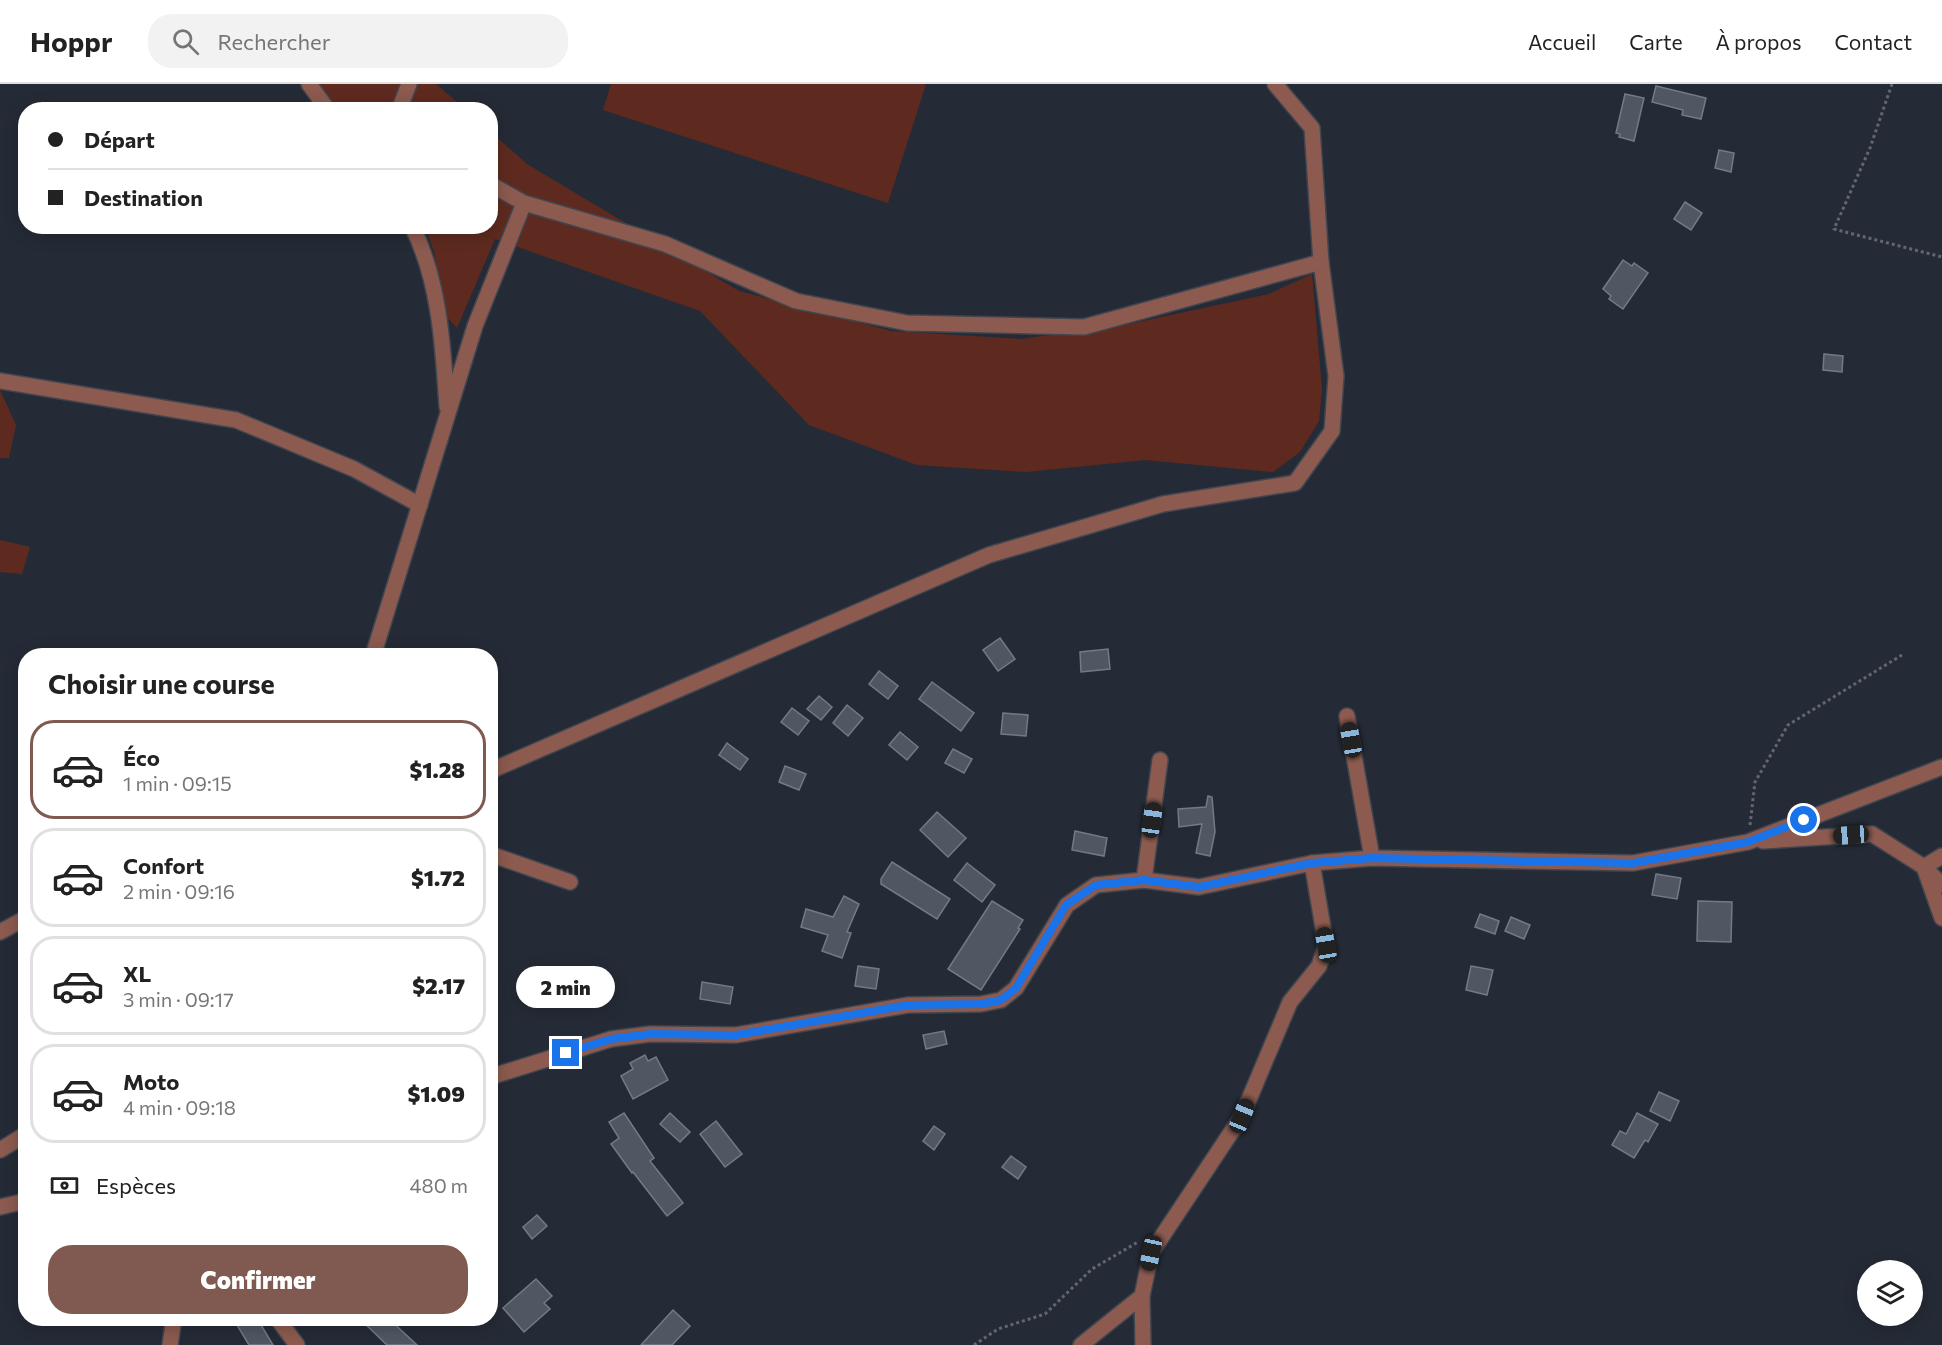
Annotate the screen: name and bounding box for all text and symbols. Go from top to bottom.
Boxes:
search box [148,14,568,68]
text: Hoppr [30,24,112,58]
icon: search [169,25,202,58]
text: Rechercher [217,28,330,55]
text: Accueil [1528,29,1596,54]
text: Carte [1629,29,1683,54]
text: À propos [1716,29,1801,54]
text: Contact [1834,29,1912,54]
text: Départ [84,126,155,153]
text: Destination [84,184,203,211]
text: Choisir une course [48,667,275,700]
car [1339,721,1363,759]
icon: car [51,743,105,797]
text: Éco [123,744,160,771]
text: $1.28 [410,756,465,783]
text: 1 min · 09:15 [123,771,232,795]
car [1141,801,1163,839]
route start [1790,806,1817,833]
car [1832,825,1870,845]
icon: car [51,851,105,905]
text: Confort [123,852,204,879]
text: $1.72 [411,864,465,891]
text: 2 min · 09:16 [123,879,235,903]
car [1314,926,1338,964]
icon: car [51,959,105,1013]
text: XL [123,960,151,987]
callout: 2 min [516,966,616,1008]
text: $2.17 [412,972,465,999]
text: 2 min [540,975,591,999]
text: 3 min · 09:17 [123,987,234,1011]
route end [552,1039,579,1066]
icon: car [51,1067,105,1121]
text: Moto [123,1068,179,1095]
text: $1.09 [408,1080,465,1107]
text: 4 min · 09:18 [123,1095,236,1119]
car [1227,1096,1257,1136]
icon: cash [48,1169,81,1202]
text: Espèces [96,1172,176,1199]
text: 480 m [410,1173,468,1197]
car [1138,1234,1164,1272]
button: Confirmer [48,1245,468,1314]
map controls [1857,1260,1923,1326]
button: layers [1857,1260,1923,1326]

